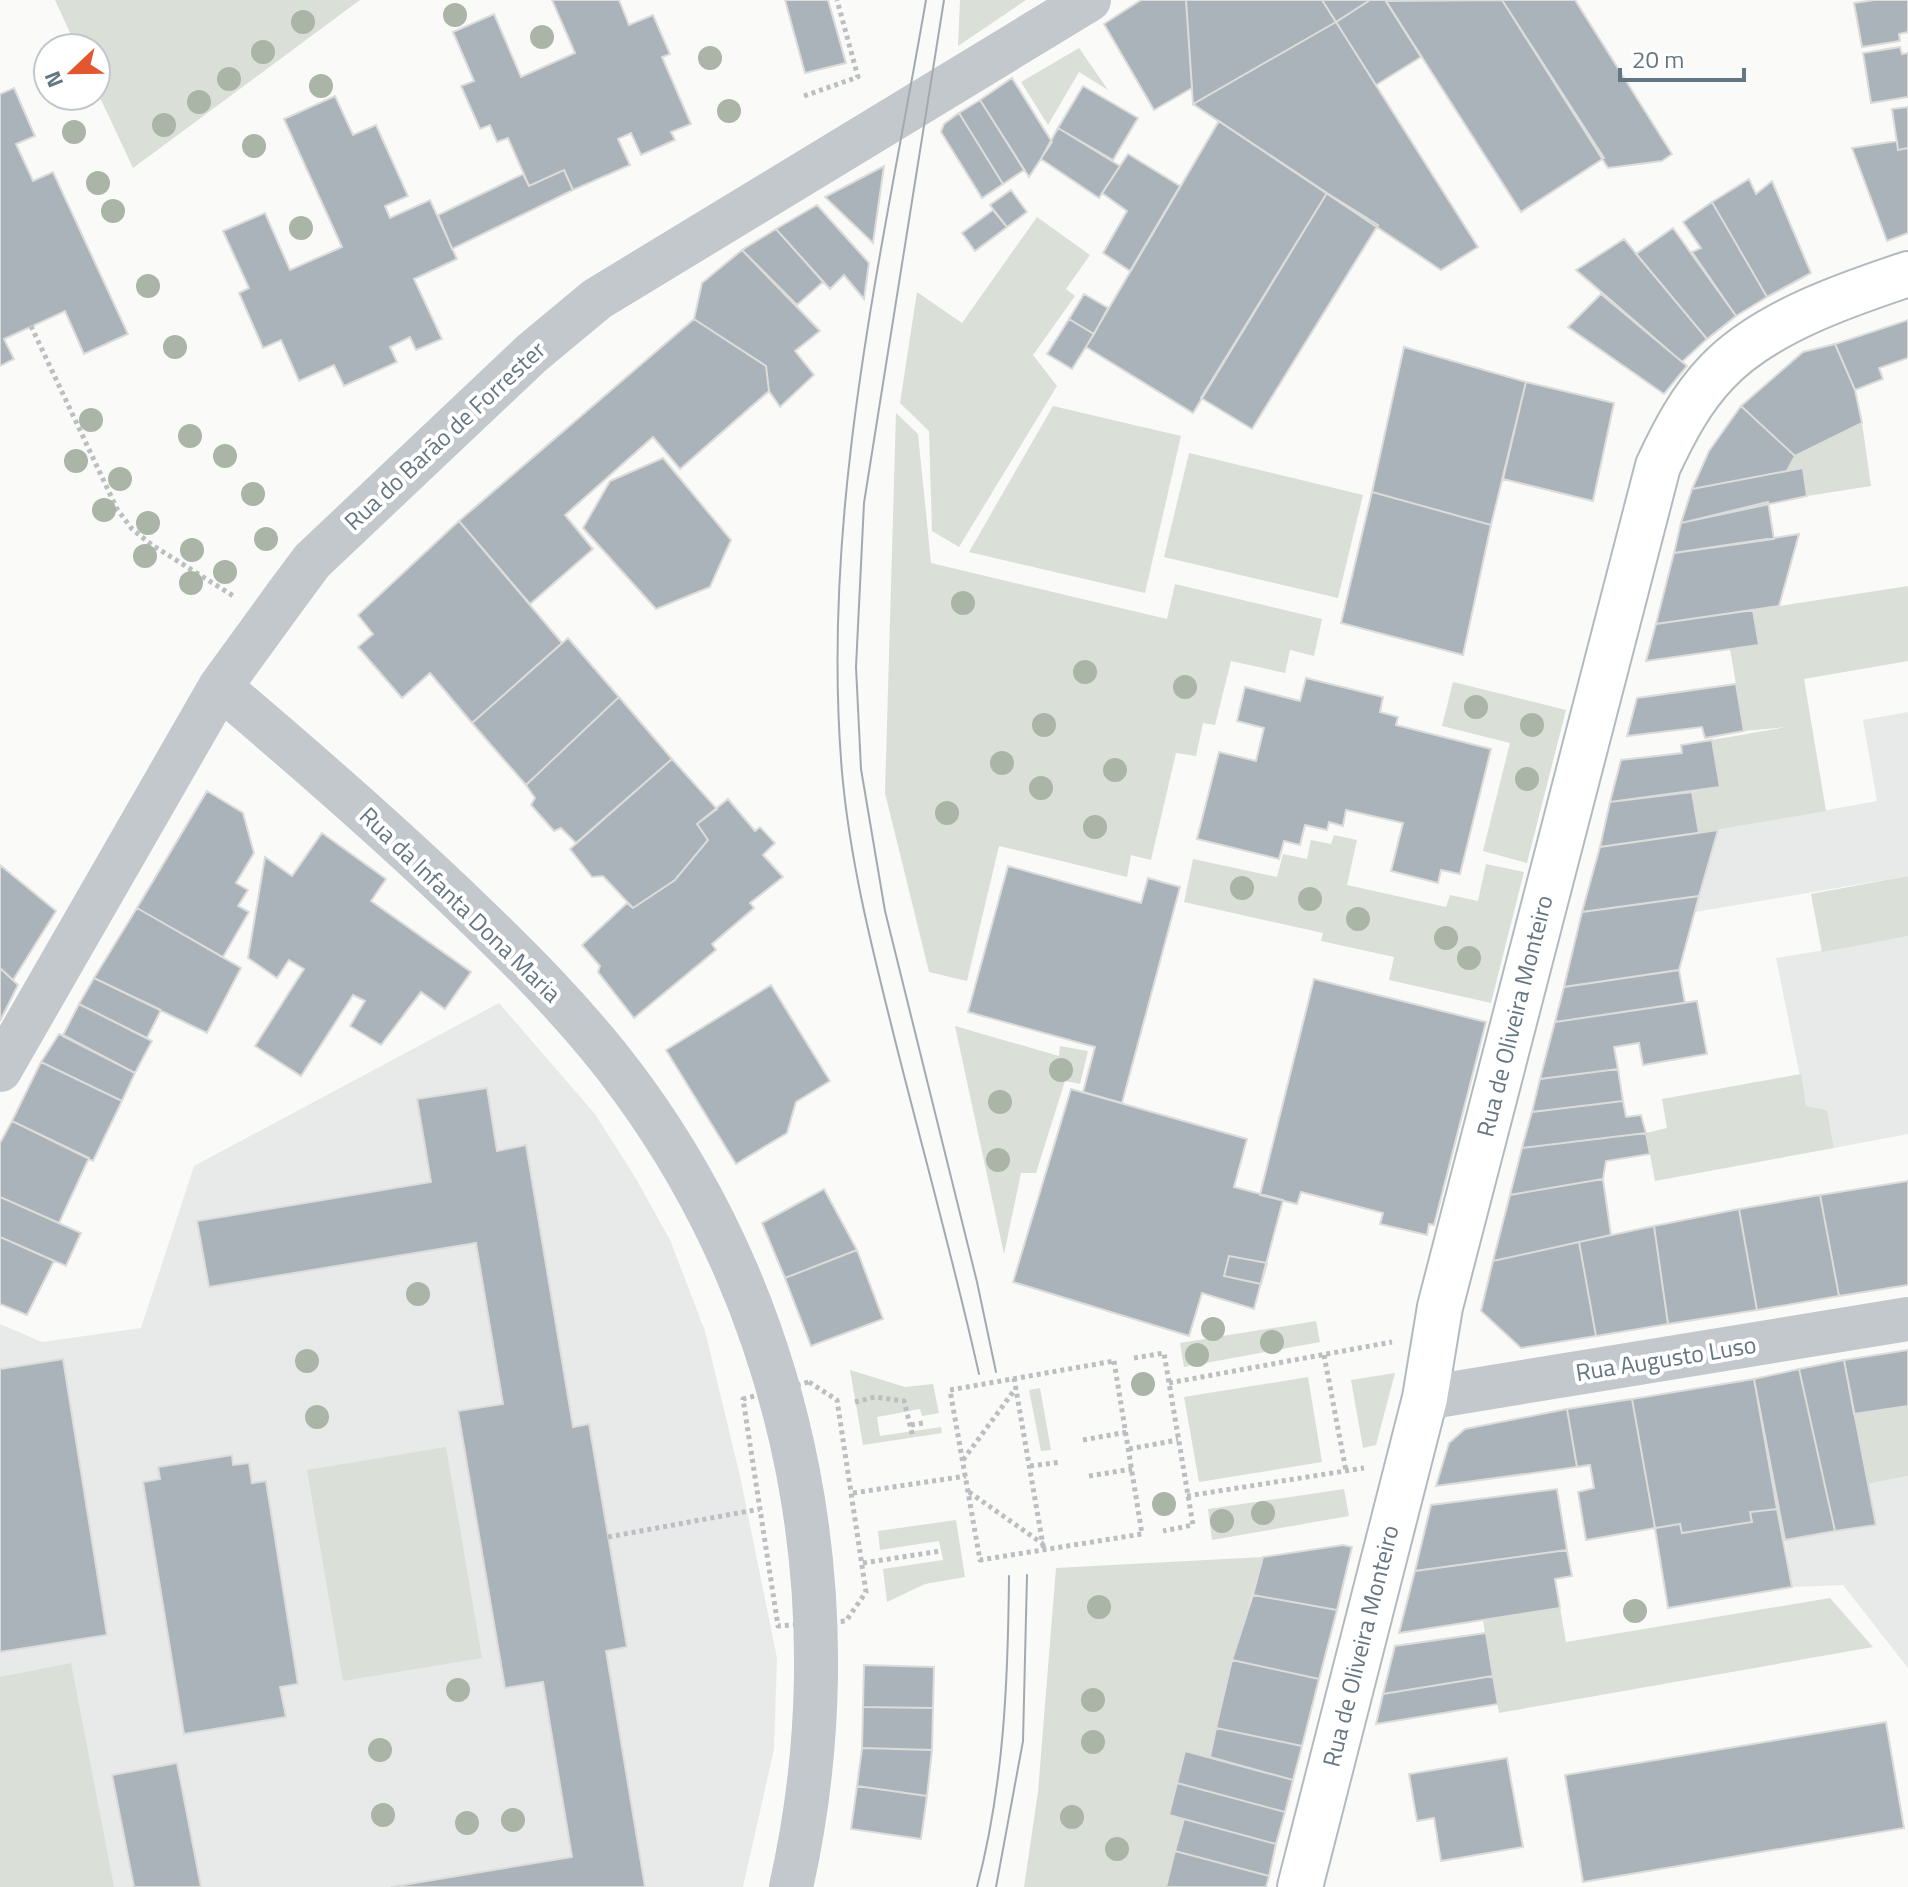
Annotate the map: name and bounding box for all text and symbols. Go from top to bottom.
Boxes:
north arrow [32,32,112,112]
scale bar [1620,32,1744,82]
text: 20 m [1632,41,1684,77]
text: N [35,66,72,93]
street label: Rua do Barão de Forrester [336,332,553,538]
street label: Rua da Infanta Dona Maria [352,798,570,1010]
street label: Rua de Oliveira Monteiro [1467,891,1561,1140]
street label: Rua Augusto Luso [1573,1326,1759,1390]
street label: Rua de Oliveira Monteiro [1313,1521,1407,1770]

